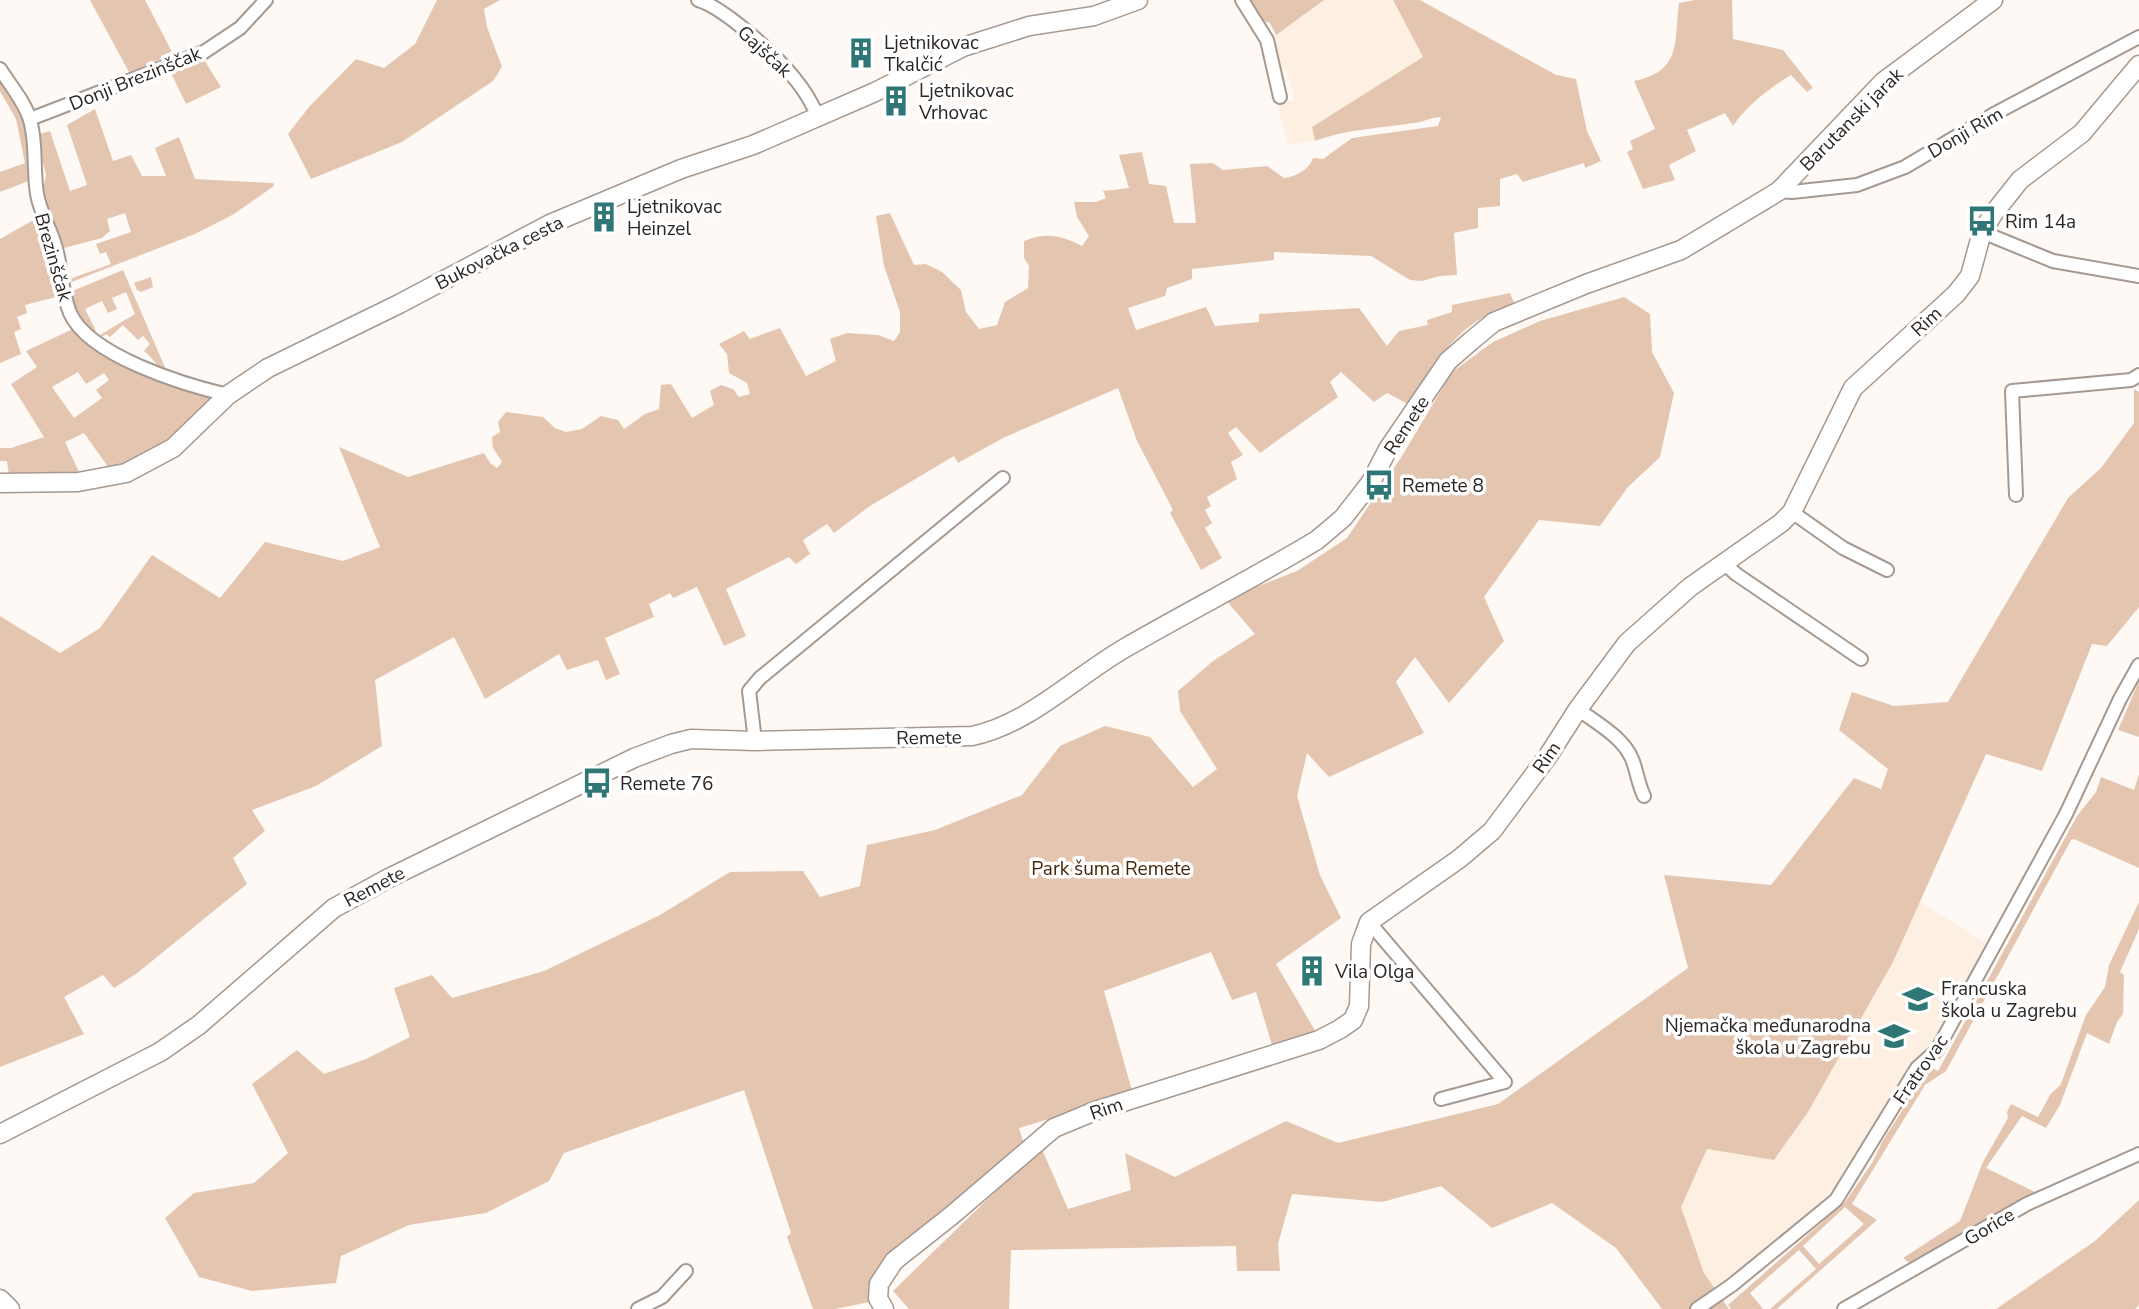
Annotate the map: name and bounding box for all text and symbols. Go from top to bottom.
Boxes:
street label: Gajščak [731,20,798,84]
place label: Ljetnikovac Tkalčić [884,30,979,78]
building icon: Ljetnikovac Tkalčić [844,36,878,70]
street label: Donji Brezinščak [65,40,206,117]
street label: Barutanski jarak [1794,62,1910,177]
place label: Ljetnikovac Vrhovac [918,78,1014,126]
building icon: Ljetnikovac Vrhovac [879,84,913,118]
street label: Donji Rim [1923,101,2008,165]
place label: Ljetnikovac Heinzel [627,194,722,242]
building icon: Ljetnikovac Heinzel [587,200,621,234]
bus stop icon: Rim 14a [1965,204,1999,238]
street label: Bukovačka cesta [431,209,568,296]
place label: Rim 14a [2005,209,2076,235]
street label: Brezinščak [28,210,78,305]
street label: Rim [1906,301,1948,343]
street label: Remete [1378,391,1436,460]
bus stop icon: Remete 8 [1362,468,1396,502]
place label: Remete 8 [1402,473,1484,499]
street label: Remete [896,724,962,752]
street label: Rim [1527,736,1567,779]
bus stop icon: Remete 76 [580,766,614,800]
place label: Remete 76 [620,771,713,797]
park label: Park šuma Remete [1031,856,1191,882]
street label: Remete [339,860,410,914]
building icon: Vila Olga [1295,954,1329,988]
place label: Vila Olga [1334,959,1414,985]
place label: Francuska škola u Zagrebu [1941,976,2077,1024]
school or university icon: Francuska škola u Zagrebu [1901,982,1935,1016]
place label: Njemačka međunarodna škola u Zagrebu [1665,1013,1871,1061]
school or university icon: Njemačka međunarodna škola u Zagrebu [1877,1019,1911,1053]
street label: Fratrovac [1887,1030,1954,1109]
street label: Rim [1086,1091,1126,1127]
street label: Gorice [1960,1202,2019,1252]

